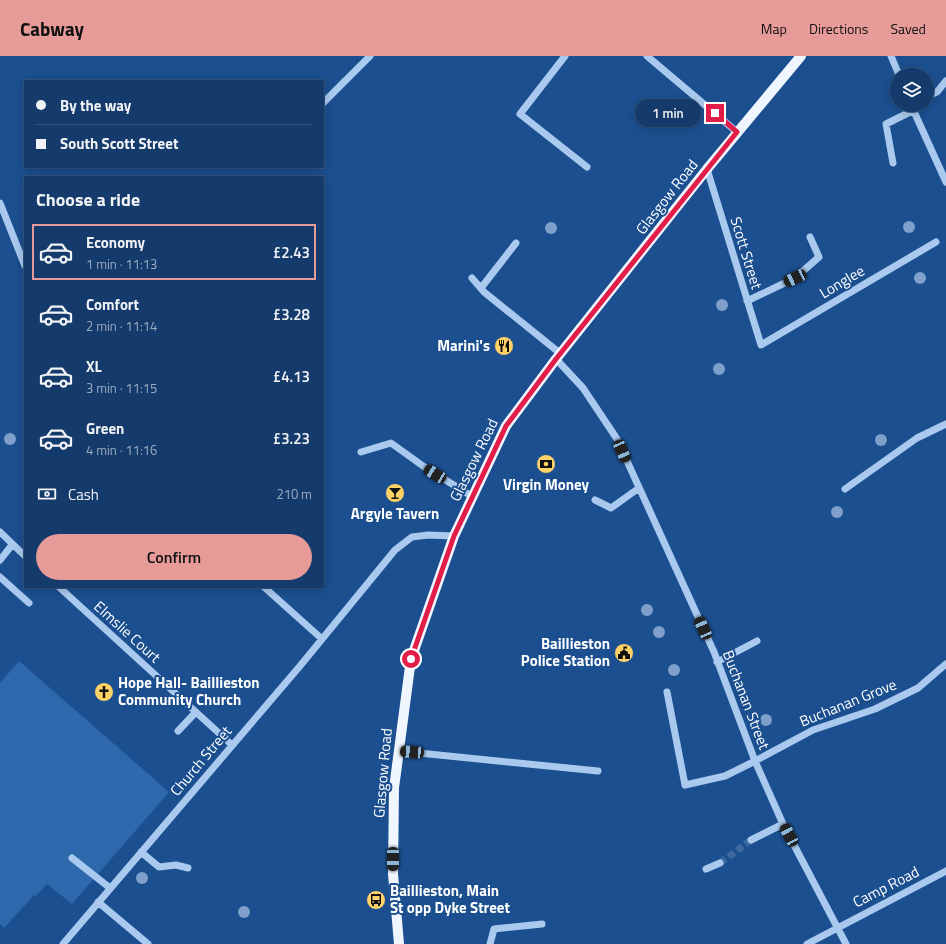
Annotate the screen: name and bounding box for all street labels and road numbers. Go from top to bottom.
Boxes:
street label: Glasgow Road [630,154,703,239]
street label: Scott Street [725,214,769,293]
street label: Longlee [815,259,869,304]
street label: Glasgow Road [444,414,504,505]
street label: Elmslie Court [89,595,167,669]
street label: Buchanan Street [717,647,776,754]
street label: Buchanan Grove [796,673,900,732]
street label: Church Street [164,720,237,801]
street label: Glasgow Road [367,727,398,819]
street label: Camp Road [849,860,923,913]

